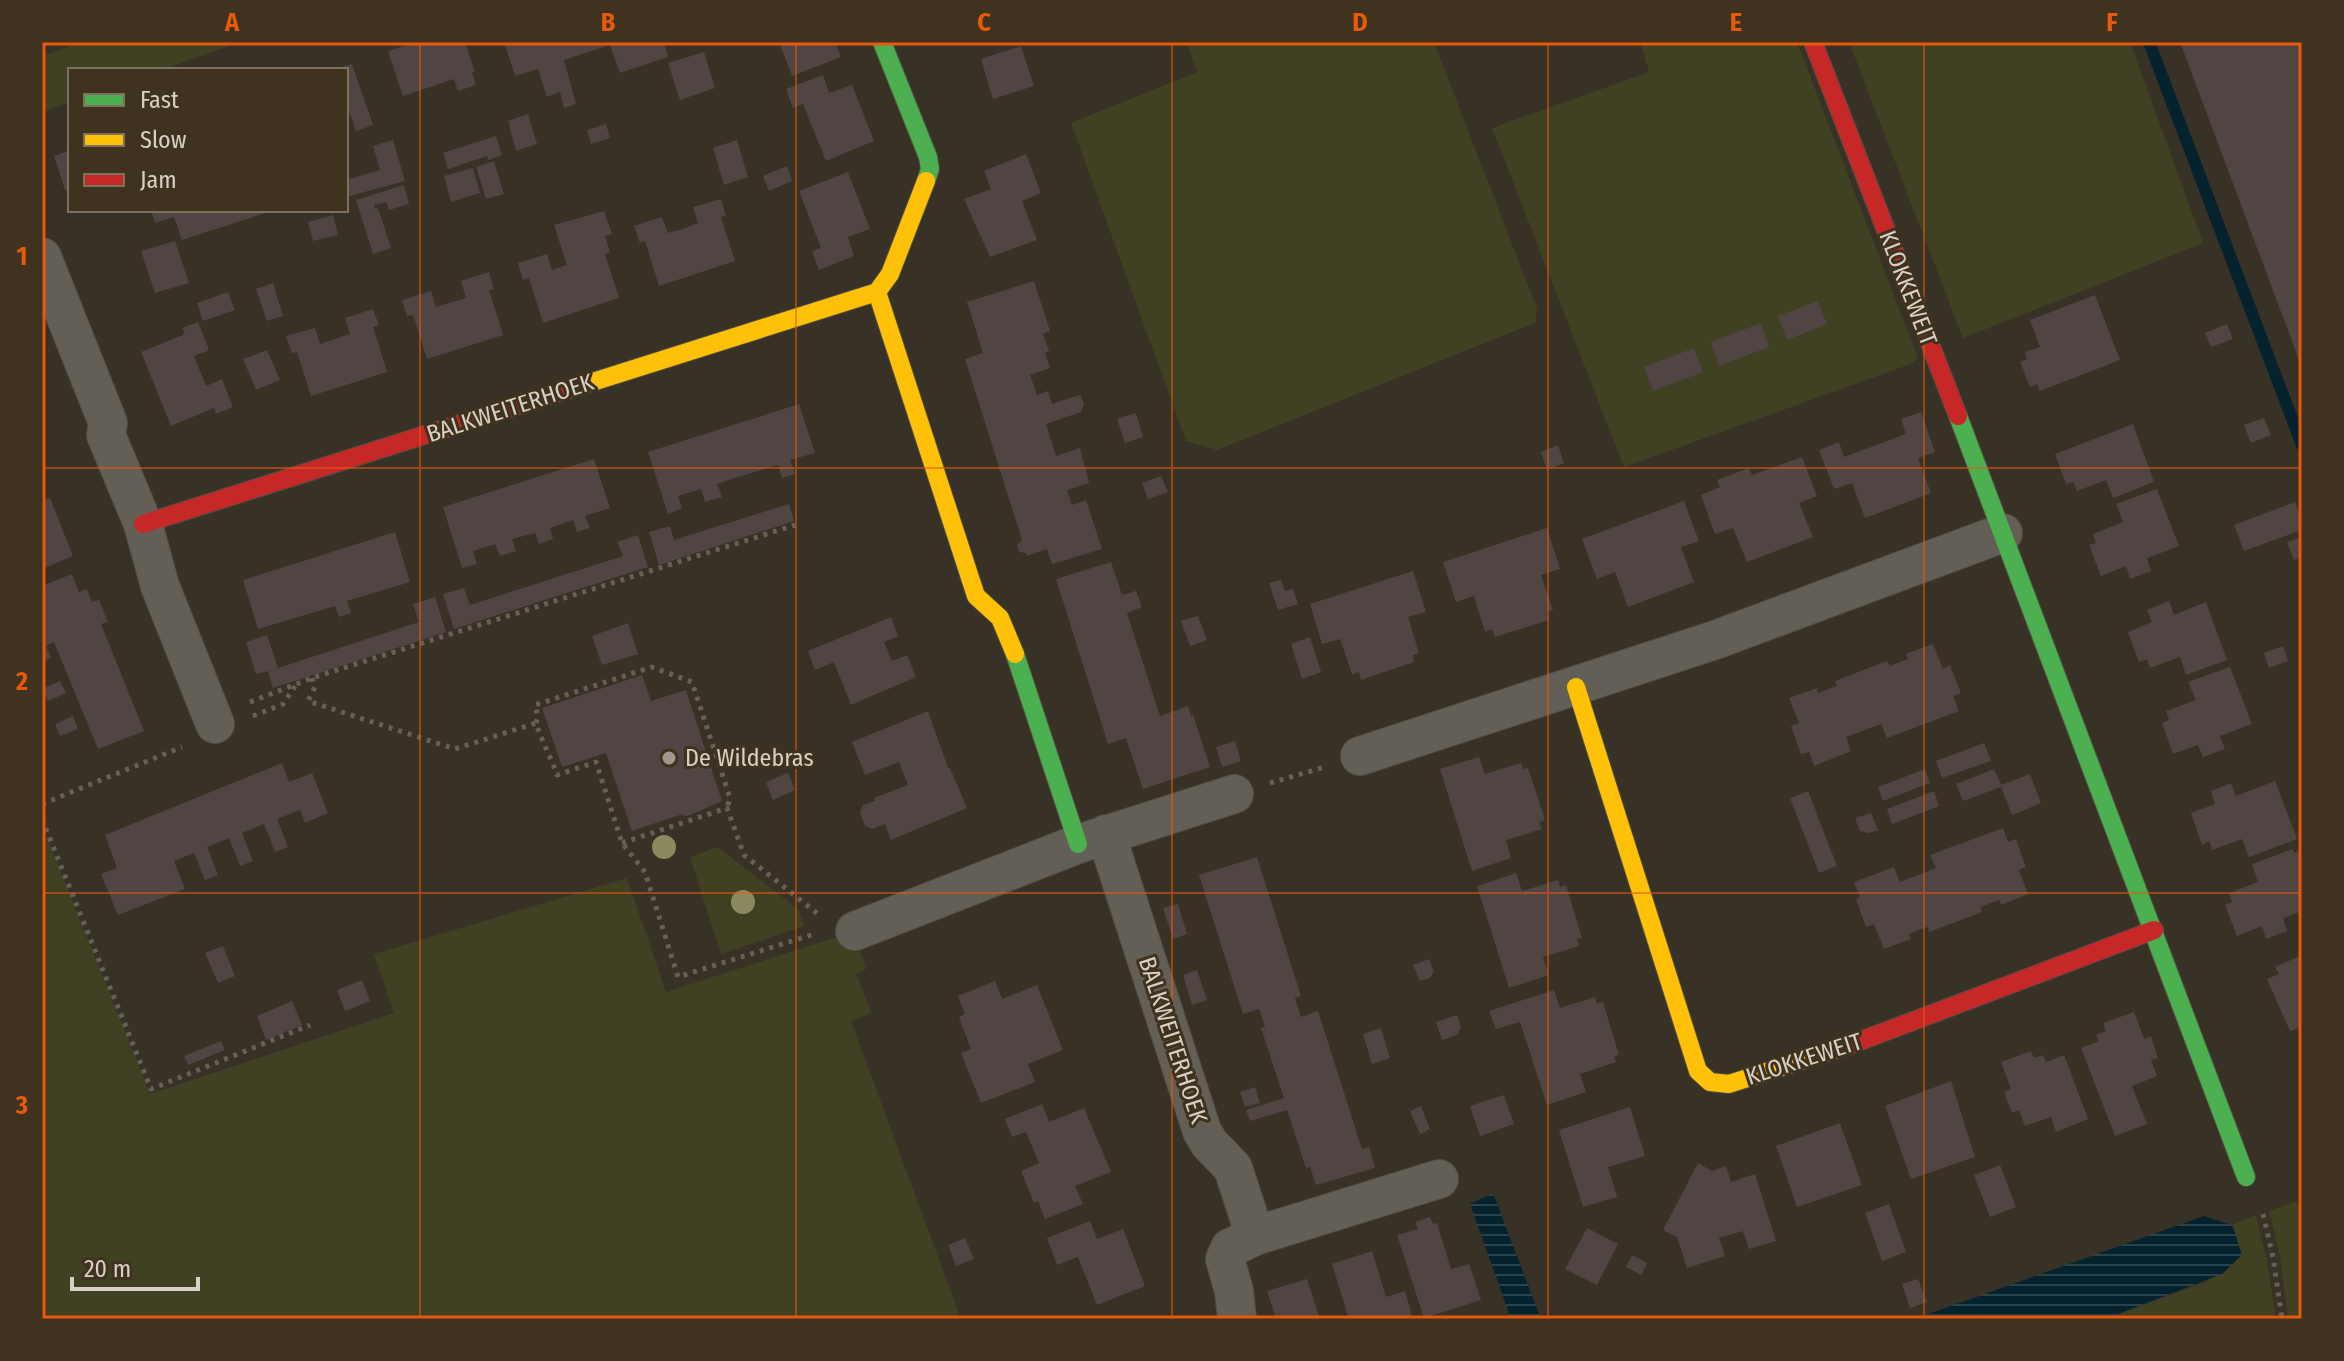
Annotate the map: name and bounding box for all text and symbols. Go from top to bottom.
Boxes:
text: A [224,7,240,38]
text: B [601,7,616,38]
text: C [977,7,991,38]
text: D [1352,7,1368,38]
text: E [1730,7,1742,38]
text: F [2106,7,2118,38]
legend [68,68,348,212]
text: Fast [140,86,179,114]
text: Slow [140,126,187,154]
text: Jam [140,166,177,194]
street label: KLOKKEWEIT [1873,227,1943,349]
text: 1 [17,241,28,272]
street label: BALKWEITERHOEK [423,368,597,448]
text: 2 [15,666,28,697]
place label: De Wildebras [685,744,814,772]
marker: De Wildebras [660,749,678,767]
street label: BALKWEITERHOEK [1133,953,1213,1127]
street label: KLOKKEWEIT [1742,1027,1866,1091]
text: 3 [15,1090,28,1121]
scale bar [72,1241,198,1291]
text: 20 m [84,1255,131,1283]

